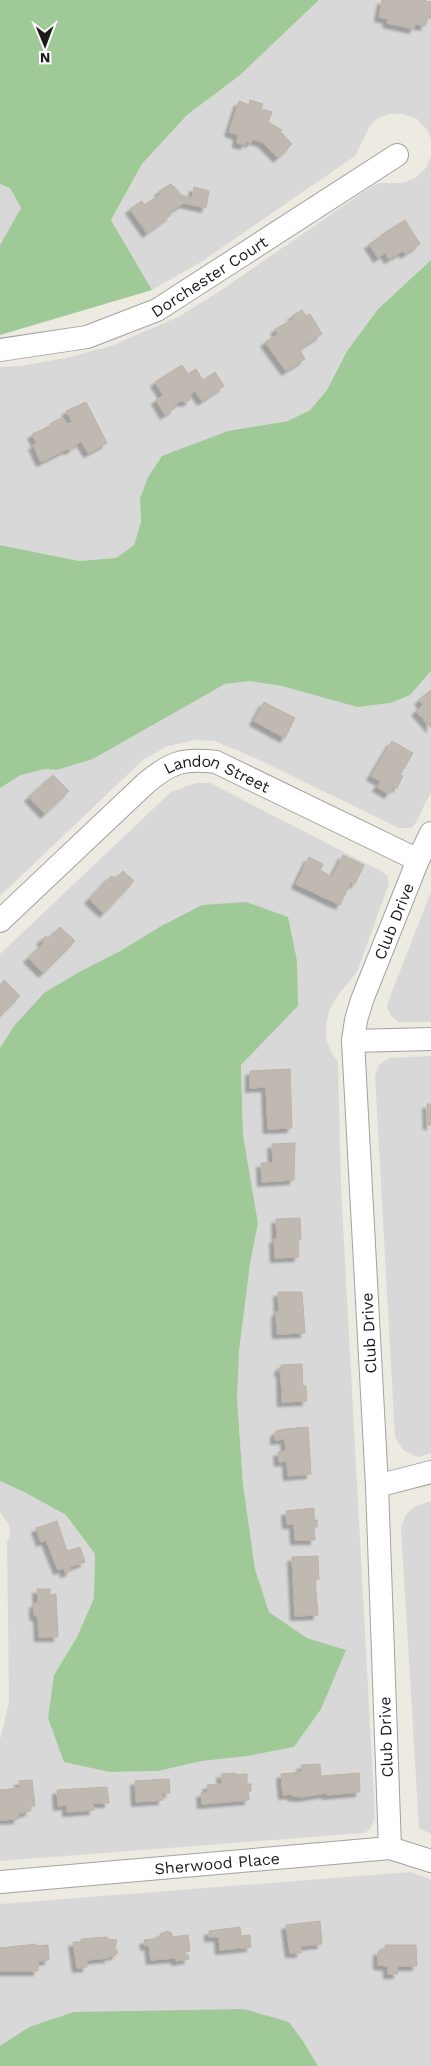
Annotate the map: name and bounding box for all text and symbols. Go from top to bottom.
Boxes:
north arrow [20,20,70,70]
text: N [40,50,51,66]
street label: Dorchester Court [147,232,271,321]
street label: Landon Street [160,751,273,796]
street label: Club Drive [370,880,417,962]
street label: Club Drive [357,1292,381,1374]
street label: Club Drive [375,1696,397,1778]
street label: Sherwood Place [154,1848,281,1878]

